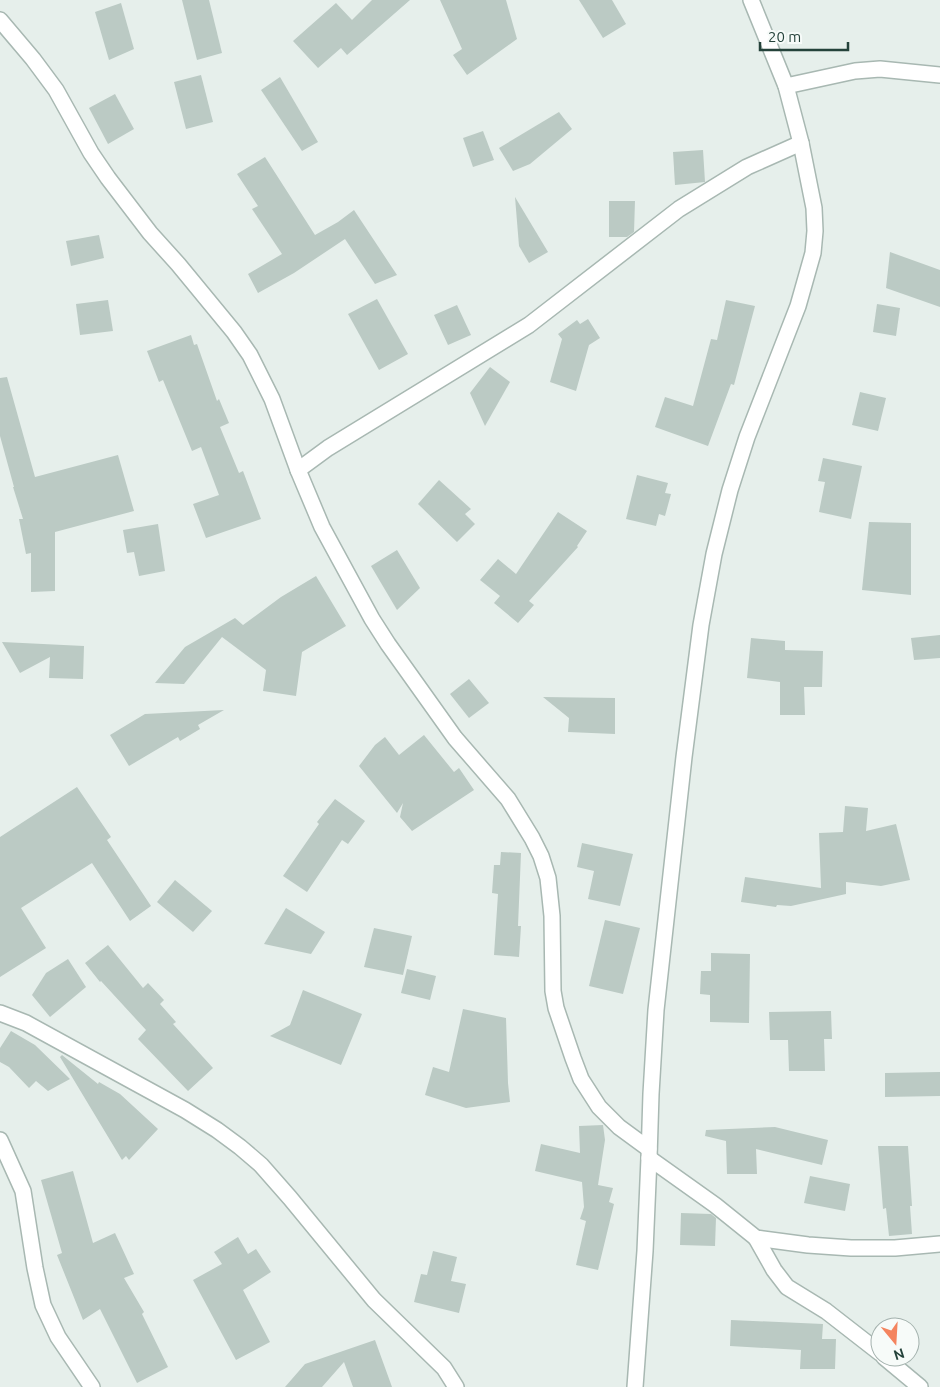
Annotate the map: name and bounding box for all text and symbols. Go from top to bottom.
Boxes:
scale bar [760,20,848,52]
text: 20 m [768,28,801,45]
north arrow [870,1317,920,1367]
text: N [892,1345,906,1364]

